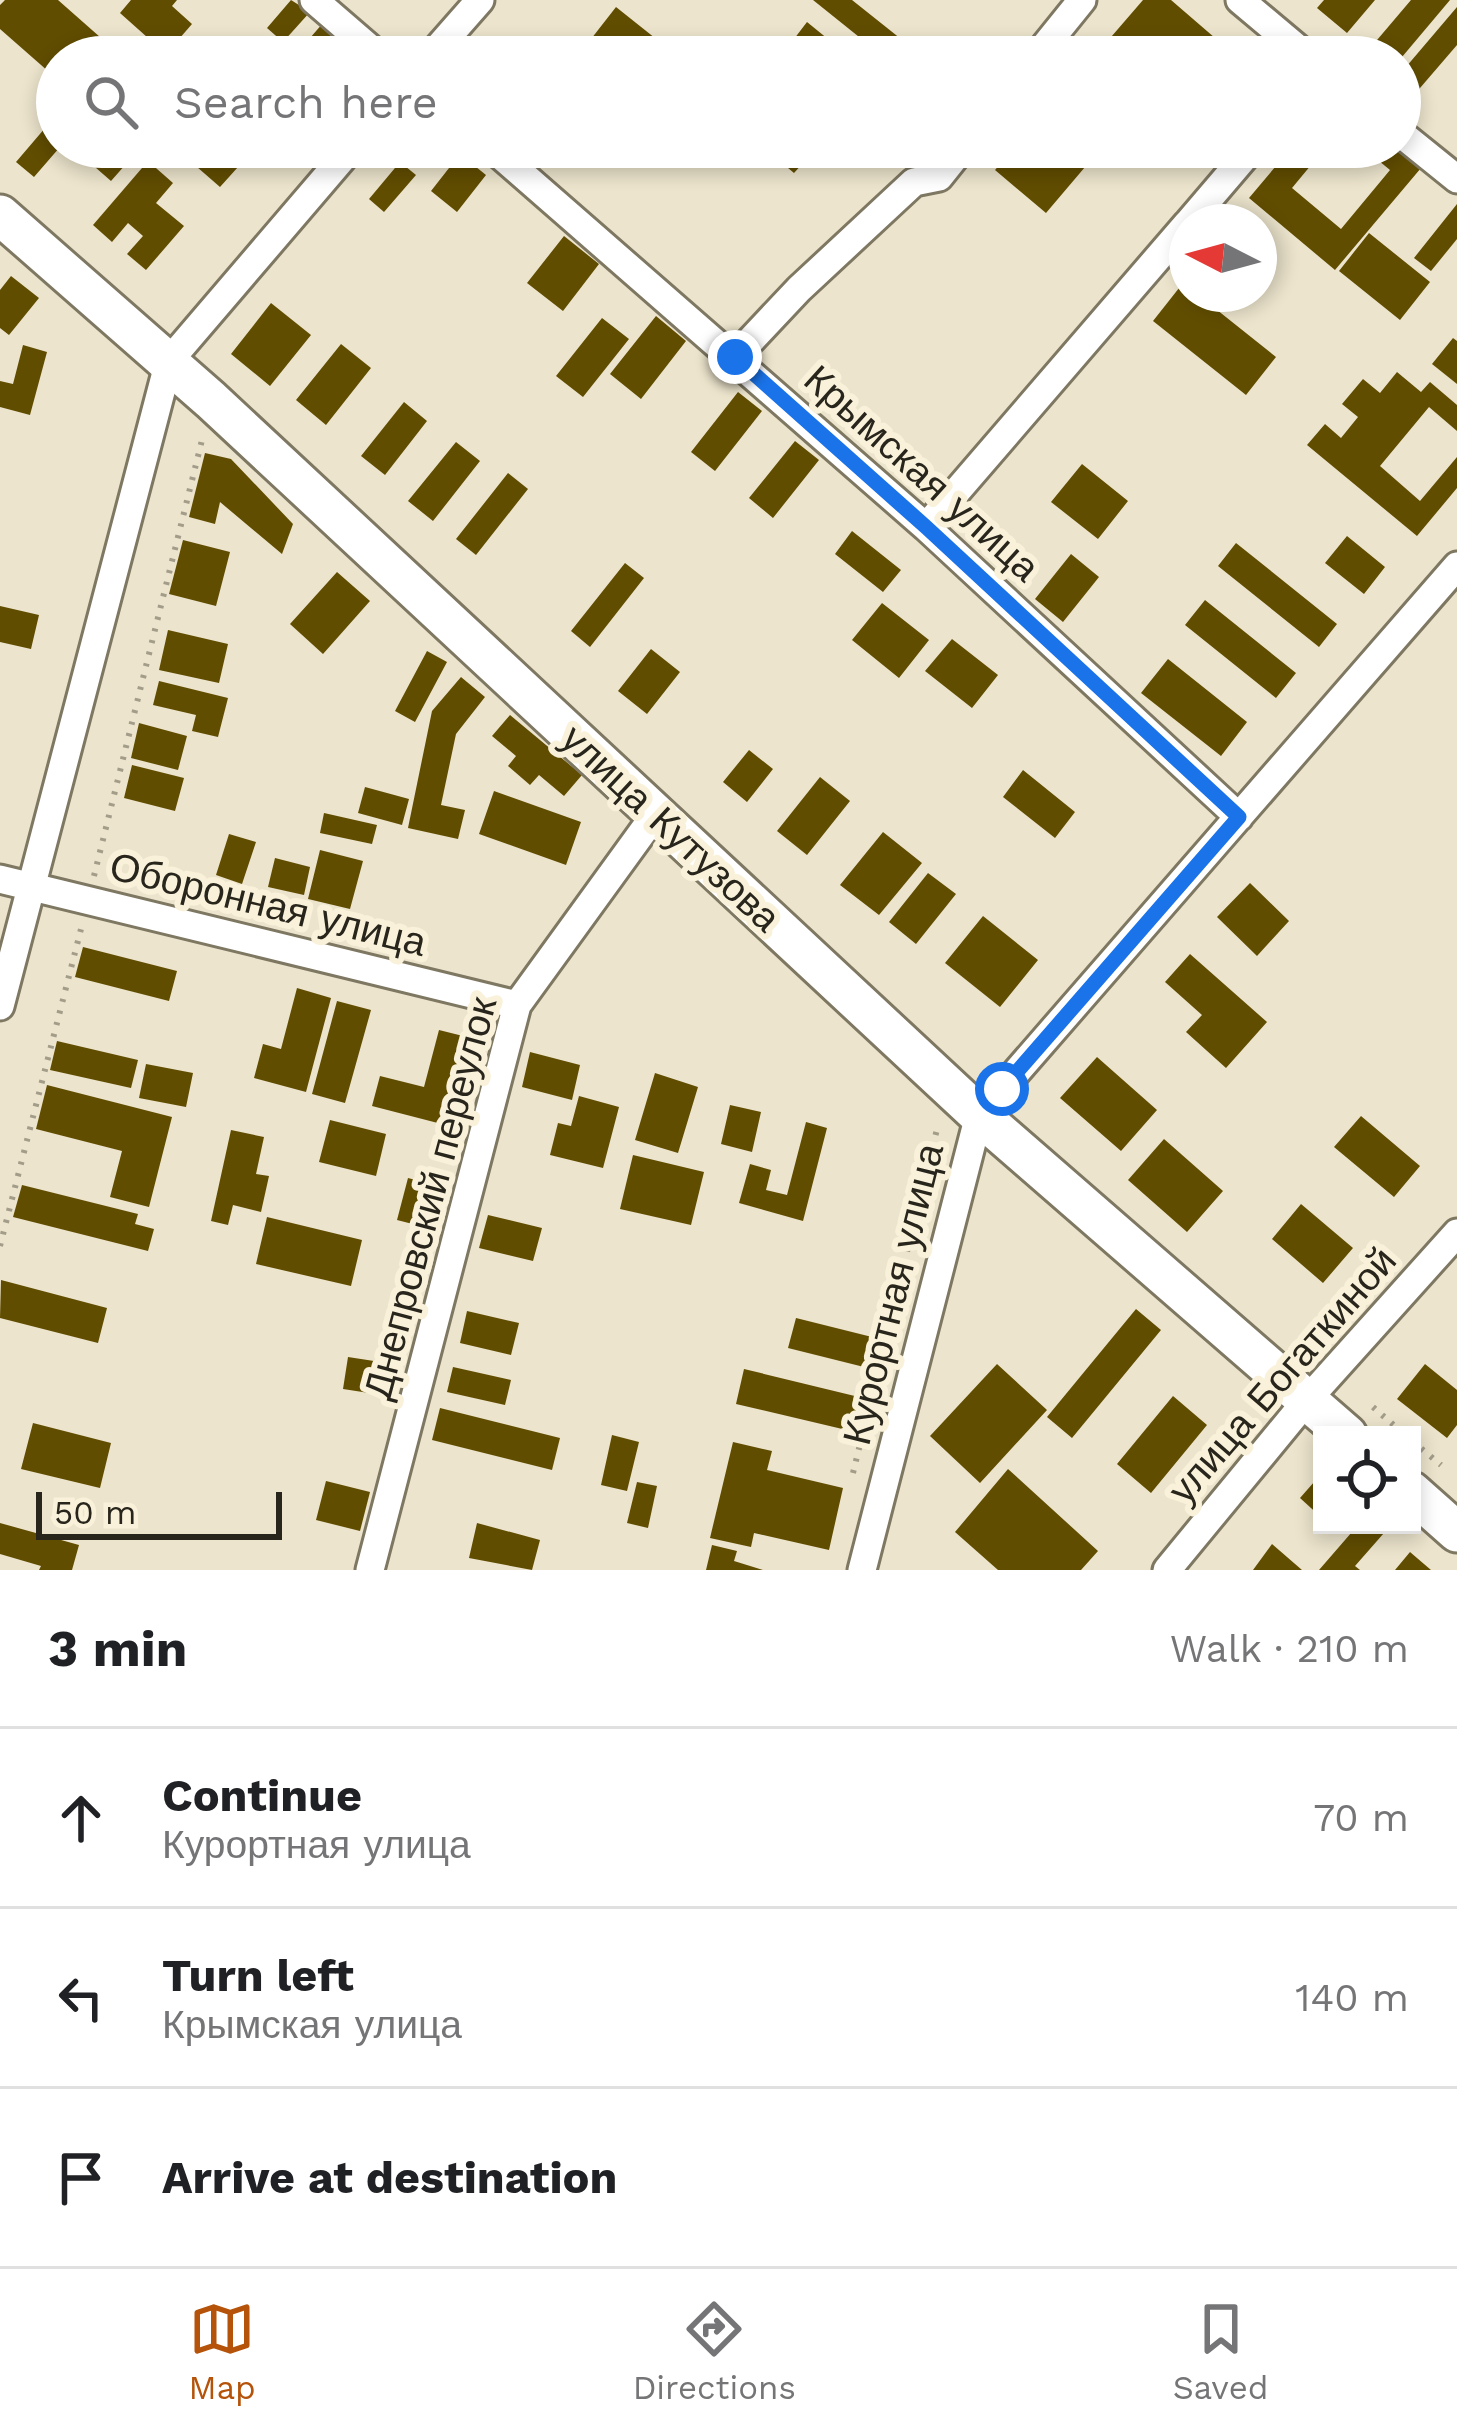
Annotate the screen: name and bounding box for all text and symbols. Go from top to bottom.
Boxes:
search box [36,36,1421,168]
icon: search [78,69,144,135]
text: Search here [174,76,438,129]
north arrow [1169,204,1277,312]
route end [708,330,762,384]
street label: Крымская улица [795,356,1049,590]
street label: улица Кутузова [553,716,790,941]
street label: Оборонная улица [105,843,431,965]
street label: Днепровский переулок [355,991,506,1404]
route start [975,1062,1029,1116]
street label: Курортная улица [834,1138,952,1449]
street label: улица Богаткиной [1159,1238,1405,1512]
map controls [1313,1426,1421,1534]
button: locate [1313,1426,1421,1534]
scale bar [36,1486,282,1539]
text: 50 m [54,1493,136,1532]
text: 3 min [48,1619,187,1678]
text: Walk · 210 m [1170,1626,1409,1671]
text: Continue [162,1769,362,1822]
icon: ahead [48,1785,114,1851]
text: 70 m [1313,1795,1409,1840]
text: Курортная улица [162,1822,471,1867]
text: Turn left [162,1949,354,2002]
icon: left [48,1965,114,2031]
text: 140 m [1295,1975,1409,2020]
text: Крымская улица [162,2002,462,2047]
icon: arrive [48,2145,114,2211]
text: Arrive at destination [162,2151,617,2204]
tab: Map [188,2296,256,2407]
tab: Directions [633,2296,796,2407]
tab: Saved [1173,2296,1269,2407]

